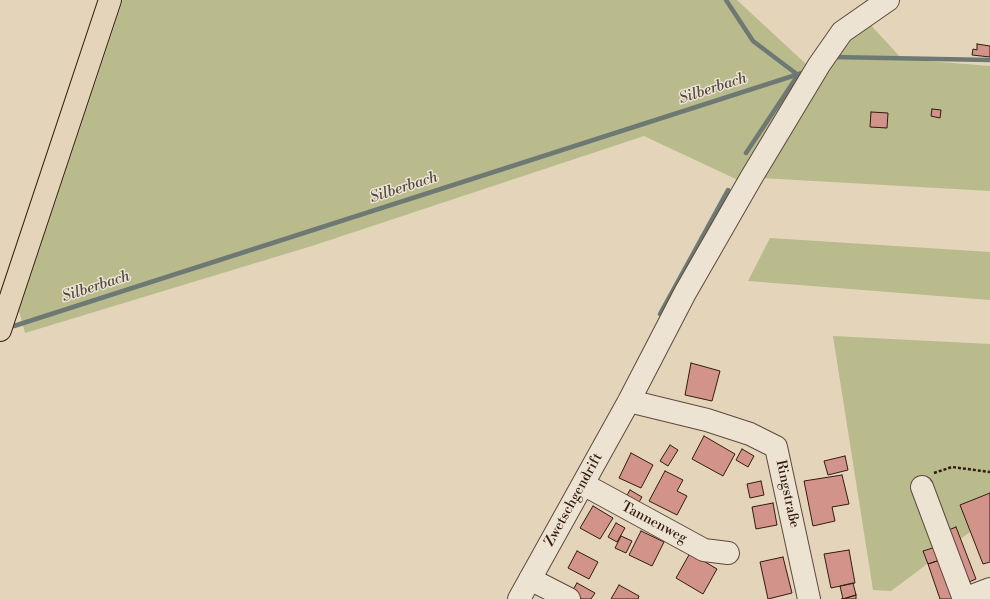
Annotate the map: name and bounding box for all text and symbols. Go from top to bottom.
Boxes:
water label: Silberbach [677,70,749,108]
water label: Silberbach [368,169,440,207]
water label: Silberbach [60,268,132,306]
street label: Zwetschgendrift [541,451,607,549]
street label: Ringstraße [772,458,802,530]
street label: Tannenweg [618,499,690,547]

